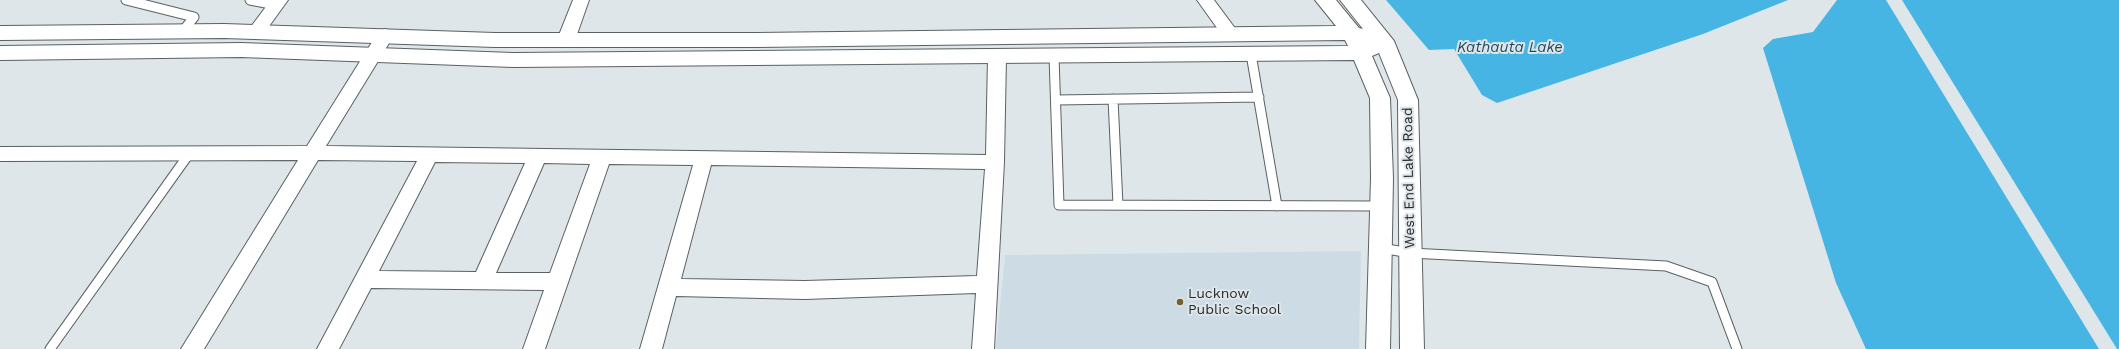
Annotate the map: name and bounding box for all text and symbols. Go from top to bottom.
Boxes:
water label: Kathauta Lake [1457,39,1563,57]
street label: West End Lake Road [1399,107,1419,249]
place label: Lucknow Public School [1188,286,1281,318]
marker: Lucknow Public School [1175,297,1185,307]

